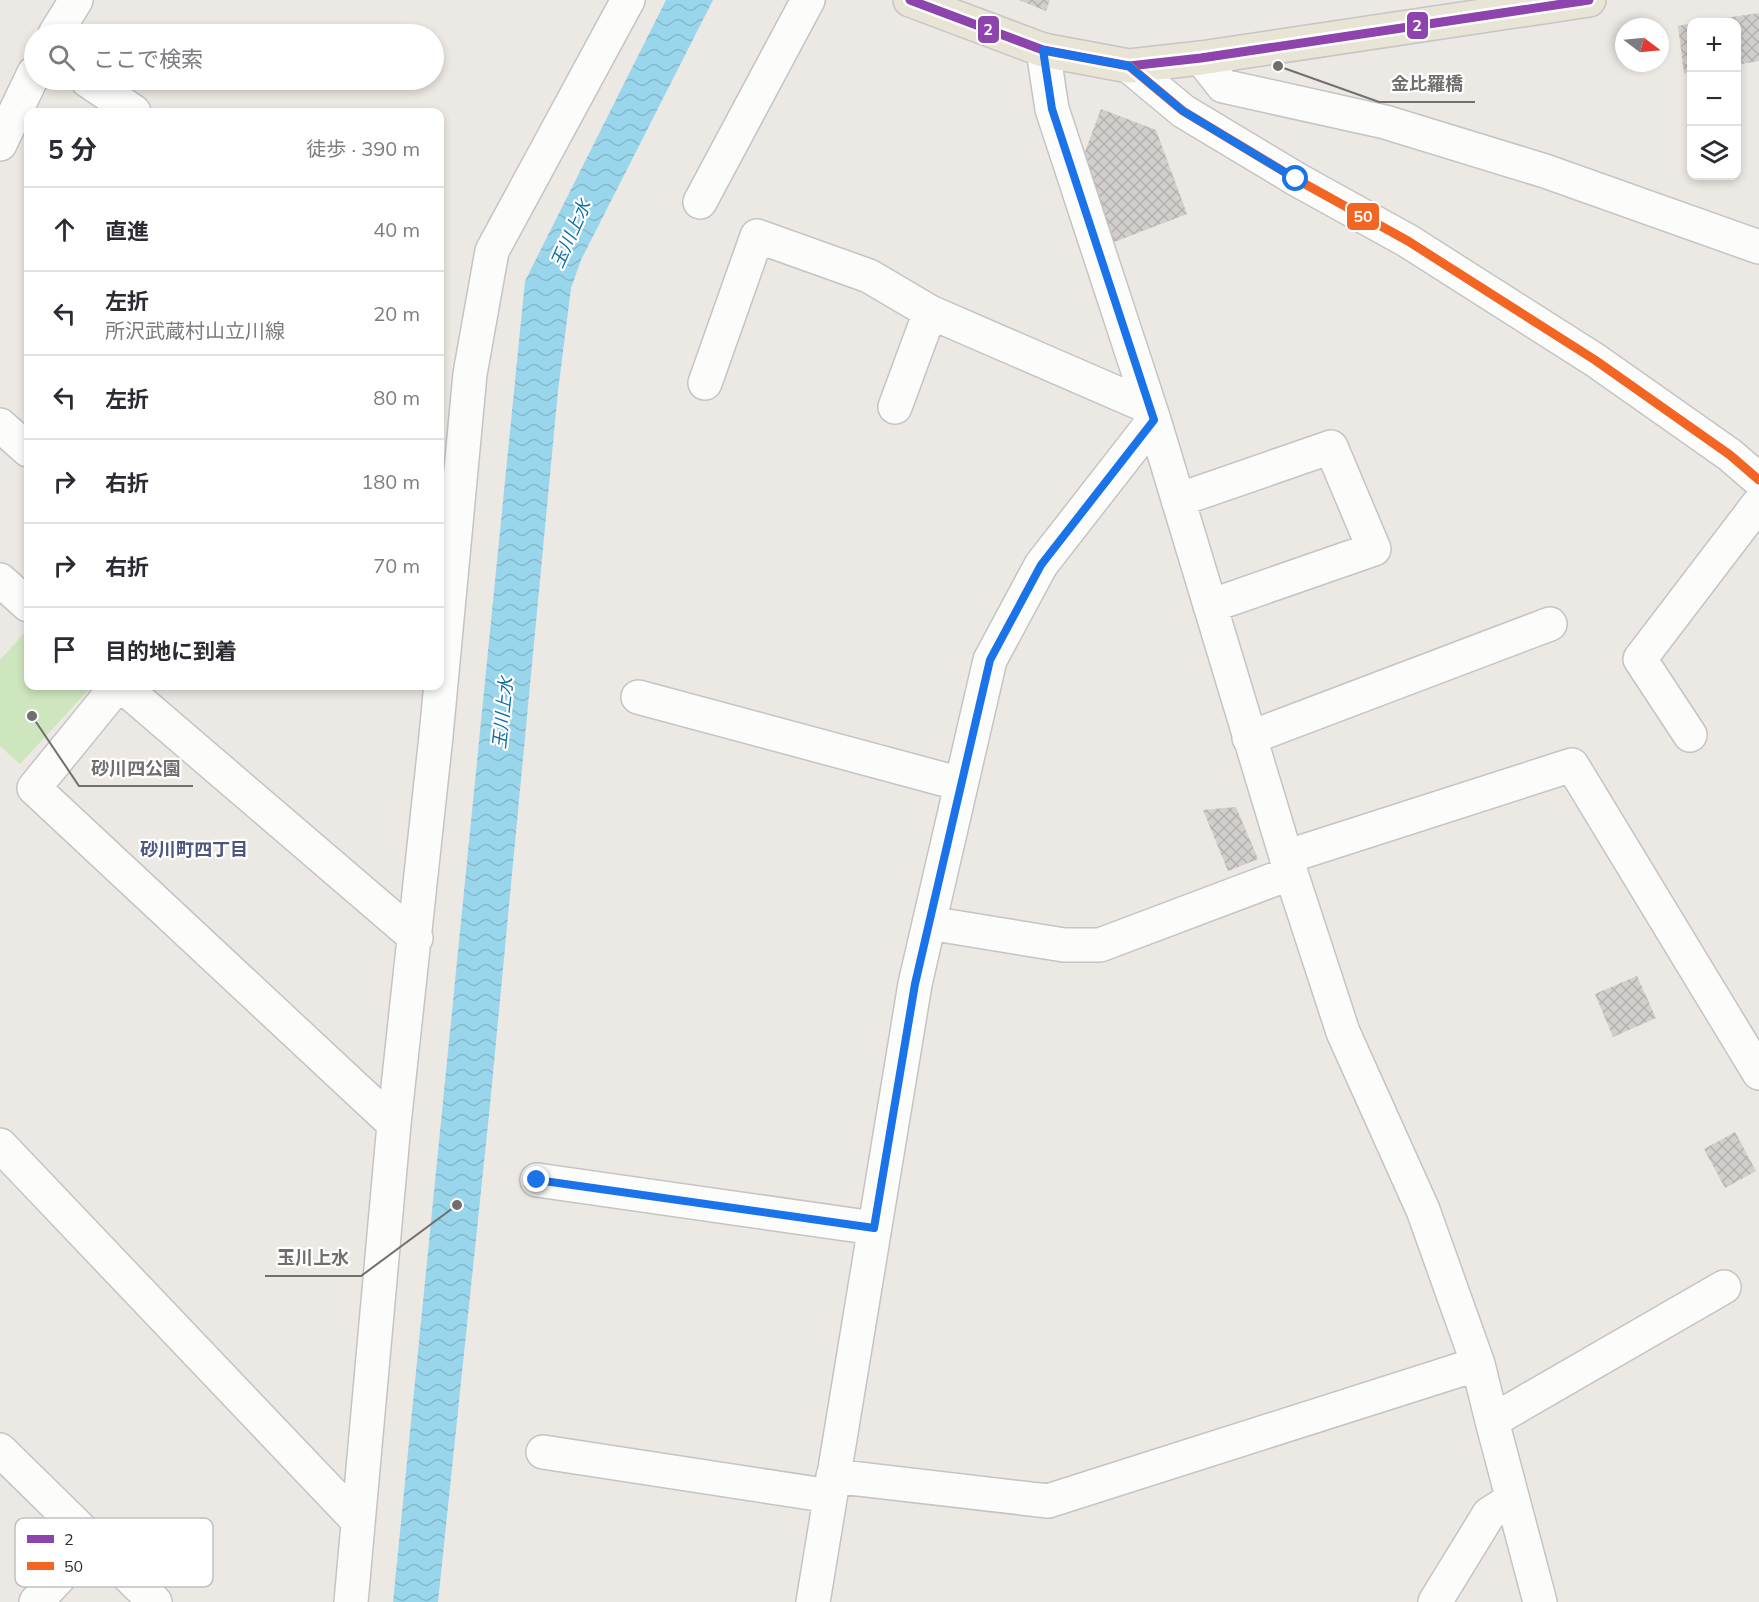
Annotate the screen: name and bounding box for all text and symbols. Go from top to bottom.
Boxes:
line badge: 2 [1406,11,1429,40]
line badge: 2 [977,15,1000,44]
text: 2 [1412,15,1422,35]
north arrow [1615,18,1669,72]
map controls [1687,18,1741,180]
button: + [1687,18,1741,72]
text: 2 [983,19,993,39]
search box [24,24,444,90]
icon: search [45,41,78,74]
text: ここで検索 [93,45,203,73]
callout: 金比羅橋 [1379,66,1475,102]
text: 金比羅橋 [1391,72,1463,95]
button: − [1687,72,1741,126]
button: layers [1687,126,1741,180]
text: 5 分 [48,133,97,166]
text: 徒歩 · 390 m [306,136,420,161]
route start [1282,165,1308,191]
water label: 玉川上水 [545,194,597,271]
line badge: 50 [1346,202,1380,231]
text: 50 [1353,206,1373,226]
icon: ahead [48,213,81,246]
text: 直進 [105,217,149,245]
text: 40 m [373,217,420,242]
text: 左折 [105,287,149,315]
icon: left [48,297,81,330]
text: 20 m [373,301,420,326]
text: 所沢武蔵村山立川線 [105,318,285,343]
icon: left [48,381,81,414]
text: 左折 [105,385,149,413]
text: 80 m [373,385,420,410]
icon: right [48,465,81,498]
text: 右折 [105,469,149,497]
text: 180 m [361,469,420,494]
icon: right [48,549,81,582]
text: 右折 [105,553,149,581]
text: 70 m [373,553,420,578]
icon: arrive [48,633,81,666]
text: 目的地に到着 [105,637,237,665]
water label: 玉川上水 [487,674,518,750]
callout: 砂川四公園 [79,750,193,786]
text: 砂川四公園 [91,757,181,780]
district label: 砂川町四丁目 [140,838,248,861]
route end [523,1166,549,1192]
callout: 玉川上水 [265,1240,361,1276]
text: 玉川上水 [277,1246,349,1269]
legend [15,1518,213,1587]
text: 2 [64,1529,74,1549]
text: 50 [64,1556,83,1576]

